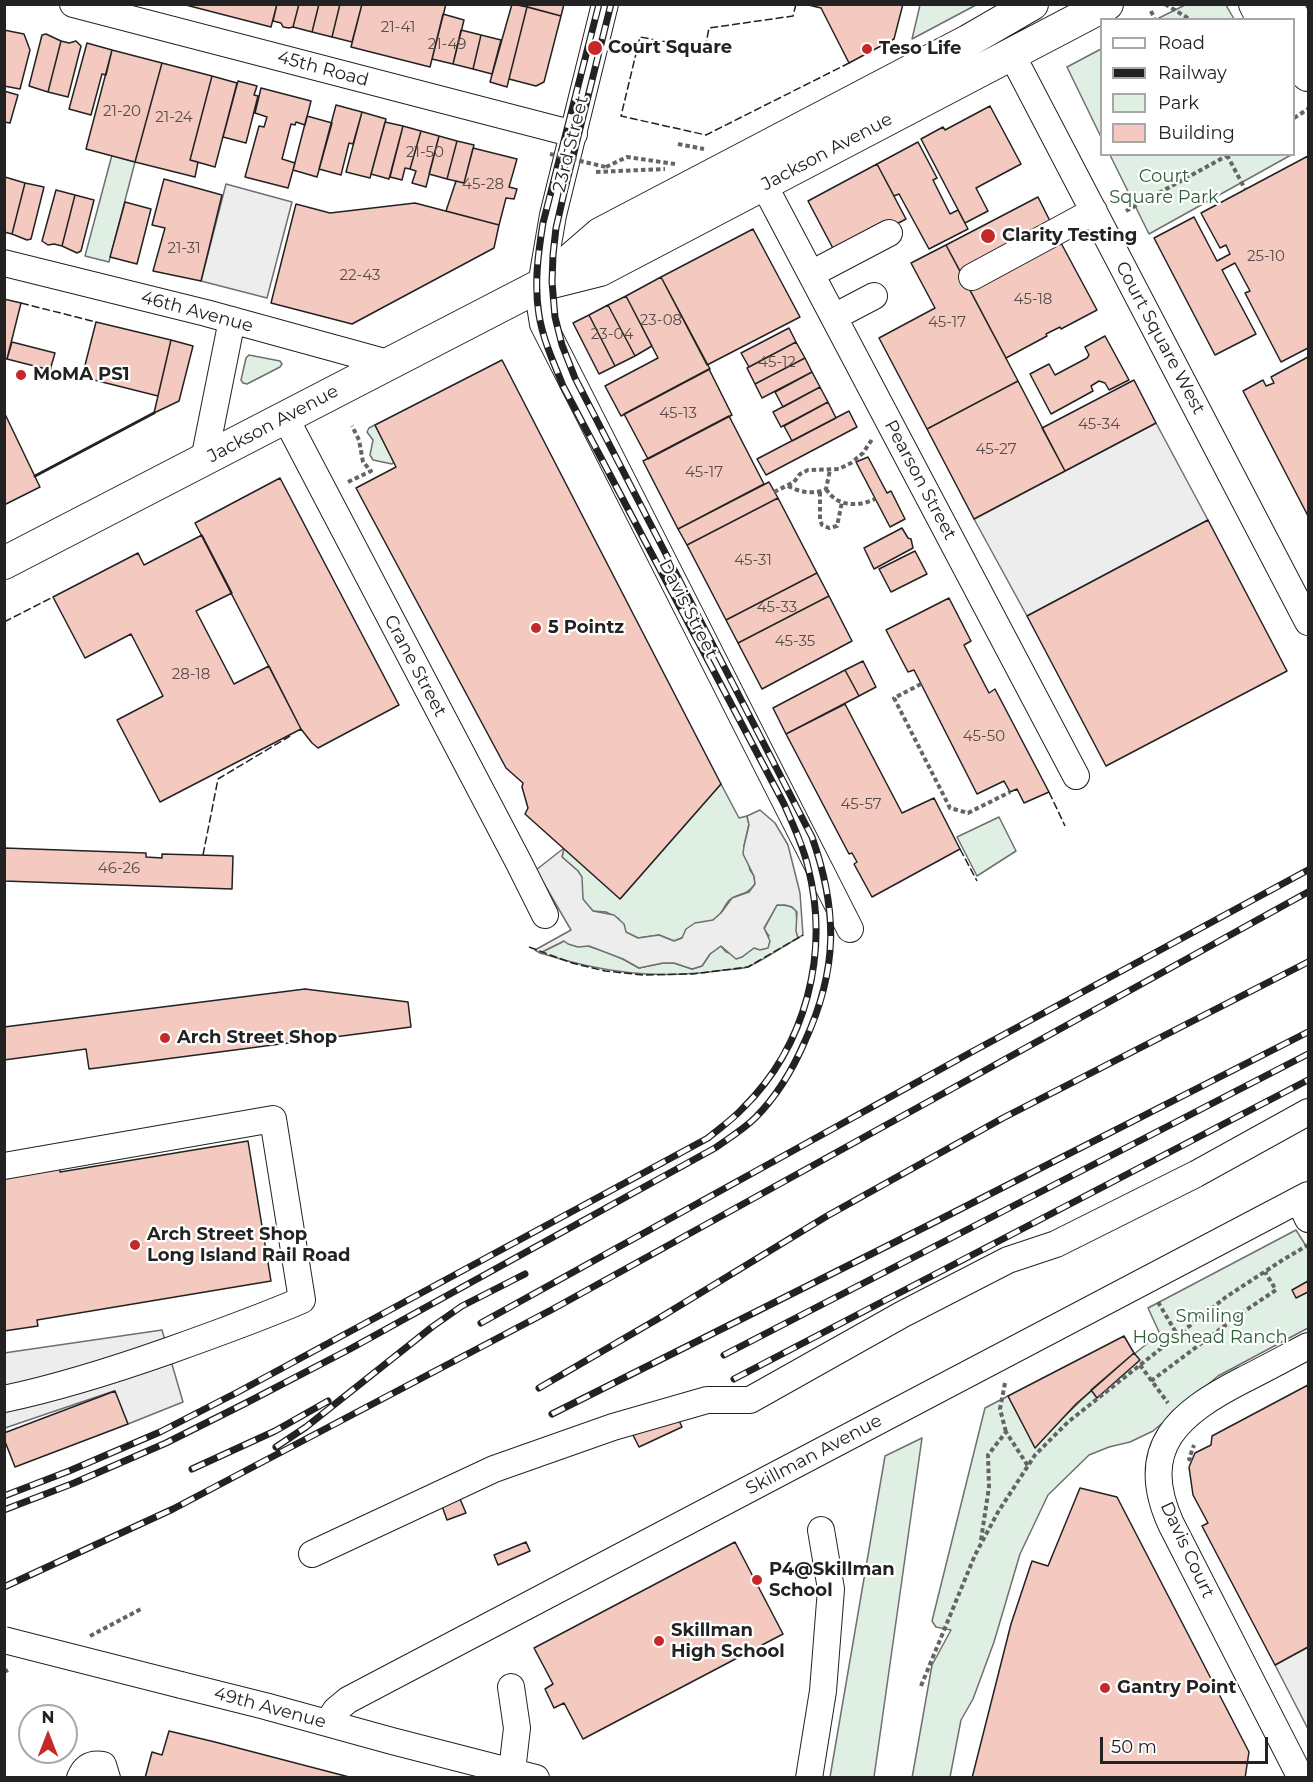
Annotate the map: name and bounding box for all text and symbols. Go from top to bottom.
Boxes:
legend [1100,18,1295,156]
house number: 21-41 [381,19,415,37]
text: Road [1158,32,1205,54]
house number: 21-49 [428,36,466,54]
place label: Court Square [608,37,732,59]
place label: Teso Life [879,38,961,60]
marker: Court Square [586,39,604,57]
marker: Teso Life [860,42,874,56]
street label: 45th Road [275,46,371,92]
text: Railway [1158,62,1227,84]
text: Park [1158,92,1199,114]
street label: 23rd Street [549,94,593,194]
house number: 21-20 [103,103,141,121]
street label: Jackson Avenue [758,108,896,196]
house number: 21-24 [155,109,193,127]
text: Building [1158,122,1235,144]
house number: 21-50 [406,144,444,162]
park label: Court Square Park [1109,166,1219,208]
house number: 45-28 [462,176,504,194]
place label: Clarity Testing [1002,225,1137,247]
marker: Clarity Testing [979,227,997,245]
house number: 21-31 [167,240,201,258]
house number: 25-10 [1247,248,1285,266]
street label: Court Square West [1111,258,1209,418]
house number: 22-43 [340,267,380,285]
street label: 46th Avenue [139,287,255,337]
house number: 45-18 [1014,291,1052,309]
house number: 23-08 [640,312,682,330]
house number: 45-17 [928,314,966,332]
house number: 23-04 [591,326,633,344]
house number: 45-12 [758,354,796,372]
place label: MoMA PS1 [33,364,130,386]
marker: MoMA PS1 [14,368,28,382]
street label: Jackson Avenue [204,380,342,468]
house number: 45-13 [659,405,697,423]
street label: Pearson Street [879,416,961,544]
house number: 45-34 [1078,416,1120,434]
house number: 45-27 [975,441,1017,459]
house number: 45-17 [685,464,723,482]
house number: 45-31 [734,552,772,570]
street label: Davis Street [654,556,722,662]
house number: 45-33 [757,599,797,617]
street label: Crane Street [379,611,451,721]
place label: 5 Pointz [548,617,624,639]
marker: 5 Pointz [529,621,543,635]
house number: 45-35 [775,633,815,651]
house number: 28-18 [172,666,210,684]
house number: 45-50 [963,728,1005,746]
house number: 45-57 [840,796,882,814]
house number: 46-26 [98,860,140,878]
place label: Arch Street Shop [177,1027,337,1049]
marker: Arch Street Shop [158,1031,172,1045]
place label: Arch Street Shop Long Island Rail Road [147,1224,351,1266]
marker: Arch Street Shop Long Island Rail Road [128,1238,142,1252]
park label: Smiling Hogshead Ranch [1132,1306,1288,1348]
street label: Skillman Avenue [742,1410,886,1500]
street label: Davis Court [1155,1498,1219,1602]
place label: P4@Skillman School [769,1559,895,1602]
marker: P4@Skillman School [750,1573,764,1587]
place label: Skillman High School [671,1620,785,1662]
marker: Skillman High School [652,1634,666,1648]
place label: Gantry Point [1117,1677,1236,1699]
marker: Gantry Point [1098,1681,1112,1695]
street label: 49th Avenue [212,1683,328,1733]
north arrow [18,1704,78,1764]
text: N [42,1708,54,1727]
scale bar [1103,1725,1271,1763]
text: 50 m [1111,1736,1157,1758]

